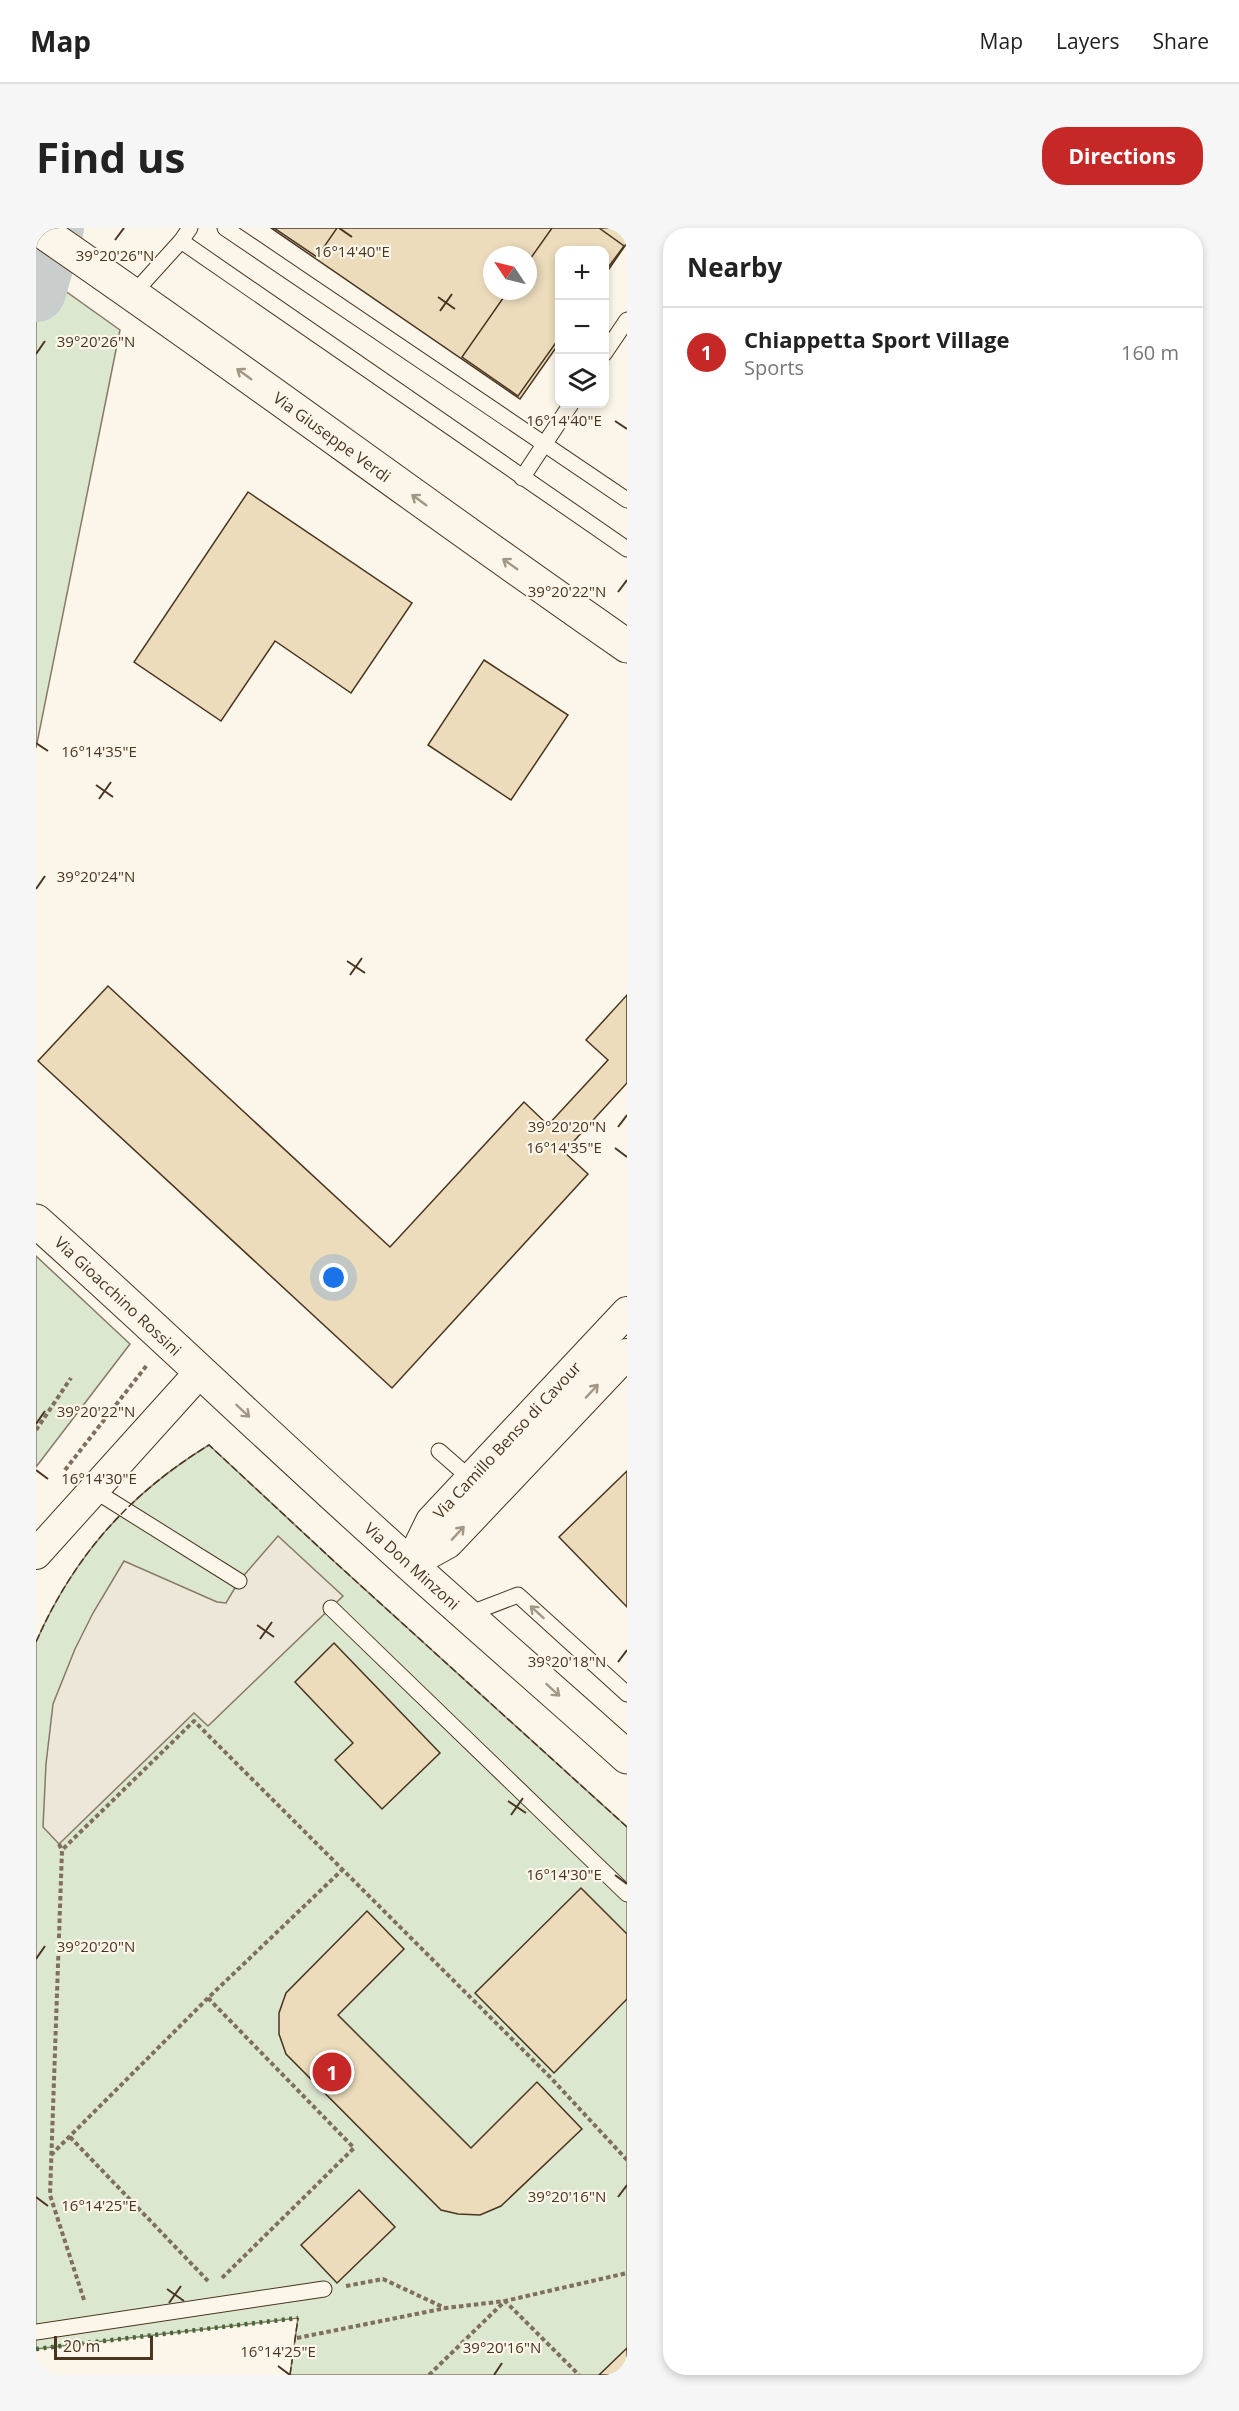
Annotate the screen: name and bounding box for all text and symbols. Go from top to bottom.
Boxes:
text: Map [30,22,91,60]
text: Map [980,27,1023,55]
text: Layers [1056,27,1120,55]
text: Share [1153,27,1209,55]
button: Directions [1042,127,1203,185]
text: Find us [36,128,185,185]
text: 16°14'40"E [314,241,390,261]
text: 39°20'26"N [76,245,154,265]
north arrow [483,246,537,300]
map controls [555,246,609,408]
button: + [555,246,609,300]
text: Nearby [687,249,782,285]
button: − [555,300,609,354]
text: Chiappetta Sport Village [744,324,1010,354]
text: 39°20'26"N [57,331,135,351]
text: 1 [701,339,712,366]
text: 160 m [1121,339,1179,366]
button: layers [555,354,609,408]
text: Sports [744,354,804,381]
one-way arrow [236,367,252,380]
street label: Via Giuseppe Verdi [269,387,395,487]
text: 16°14'40"E [526,410,602,430]
one-way arrow [411,494,427,506]
one-way arrow [502,558,519,570]
text: 39°20'22"N [528,581,606,601]
text: 16°14'35"E [61,741,137,761]
text: 39°20'24"N [57,866,135,886]
text: 39°20'20"N [528,1116,606,1136]
text: 16°14'35"E [526,1137,602,1157]
street label: Via Gioacchino Rossini [50,1231,186,1361]
your location [319,1263,348,1292]
street label: Via Camillo Benso di Cavour [428,1356,586,1523]
one-way arrow [585,1384,599,1399]
text: 39°20'22"N [57,1401,135,1421]
one-way arrow [235,1404,250,1418]
text: 16°14'30"E [61,1468,137,1488]
street label: Via Don Minzoni [360,1517,464,1615]
one-way arrow [451,1525,465,1540]
one-way arrow [530,1605,545,1619]
text: 39°20'18"N [528,1651,606,1671]
one-way arrow [545,1683,560,1697]
text: 16°14'30"E [526,1864,602,1884]
text: 39°20'20"N [57,1936,135,1956]
pin: 1 [312,2050,352,2094]
text: 39°20'16"N [528,2186,606,2206]
text: 16°14'25"E [61,2195,137,2215]
scale bar [54,2333,153,2360]
text: 20 m [63,2335,100,2357]
text: 39°20'16"N [463,2337,541,2357]
text: 16°14'25"E [240,2341,316,2361]

